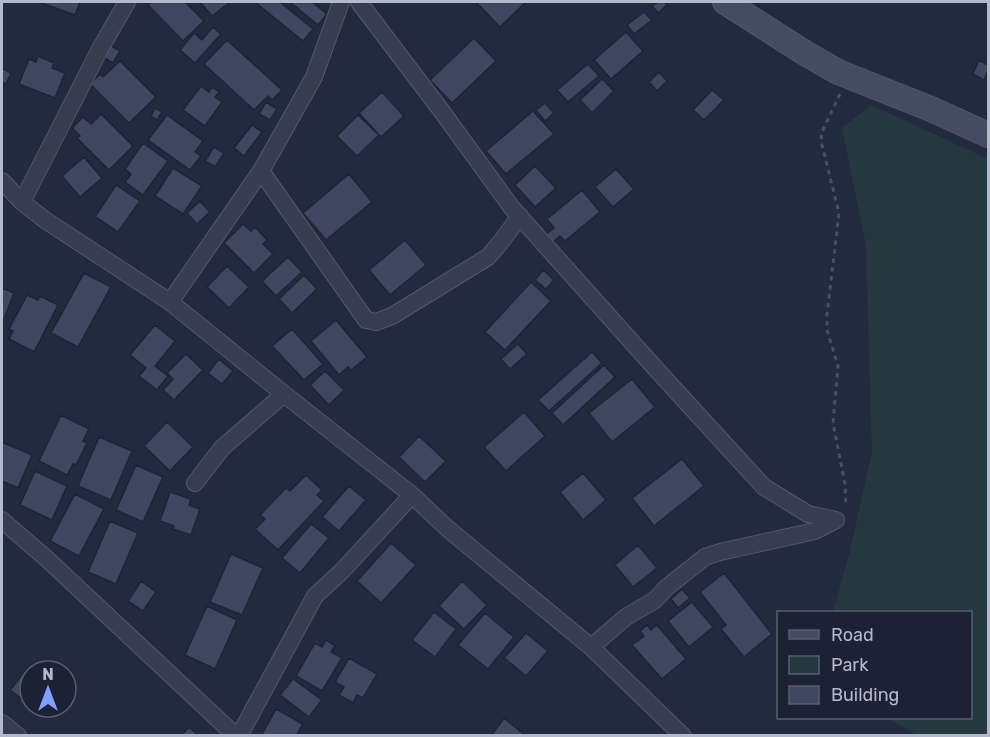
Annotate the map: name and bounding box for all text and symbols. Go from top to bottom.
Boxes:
legend [777,611,972,719]
text: Road [831,624,874,646]
text: Park [831,654,869,676]
north arrow [18,659,78,719]
text: N [42,665,54,684]
text: Building [831,684,899,706]

